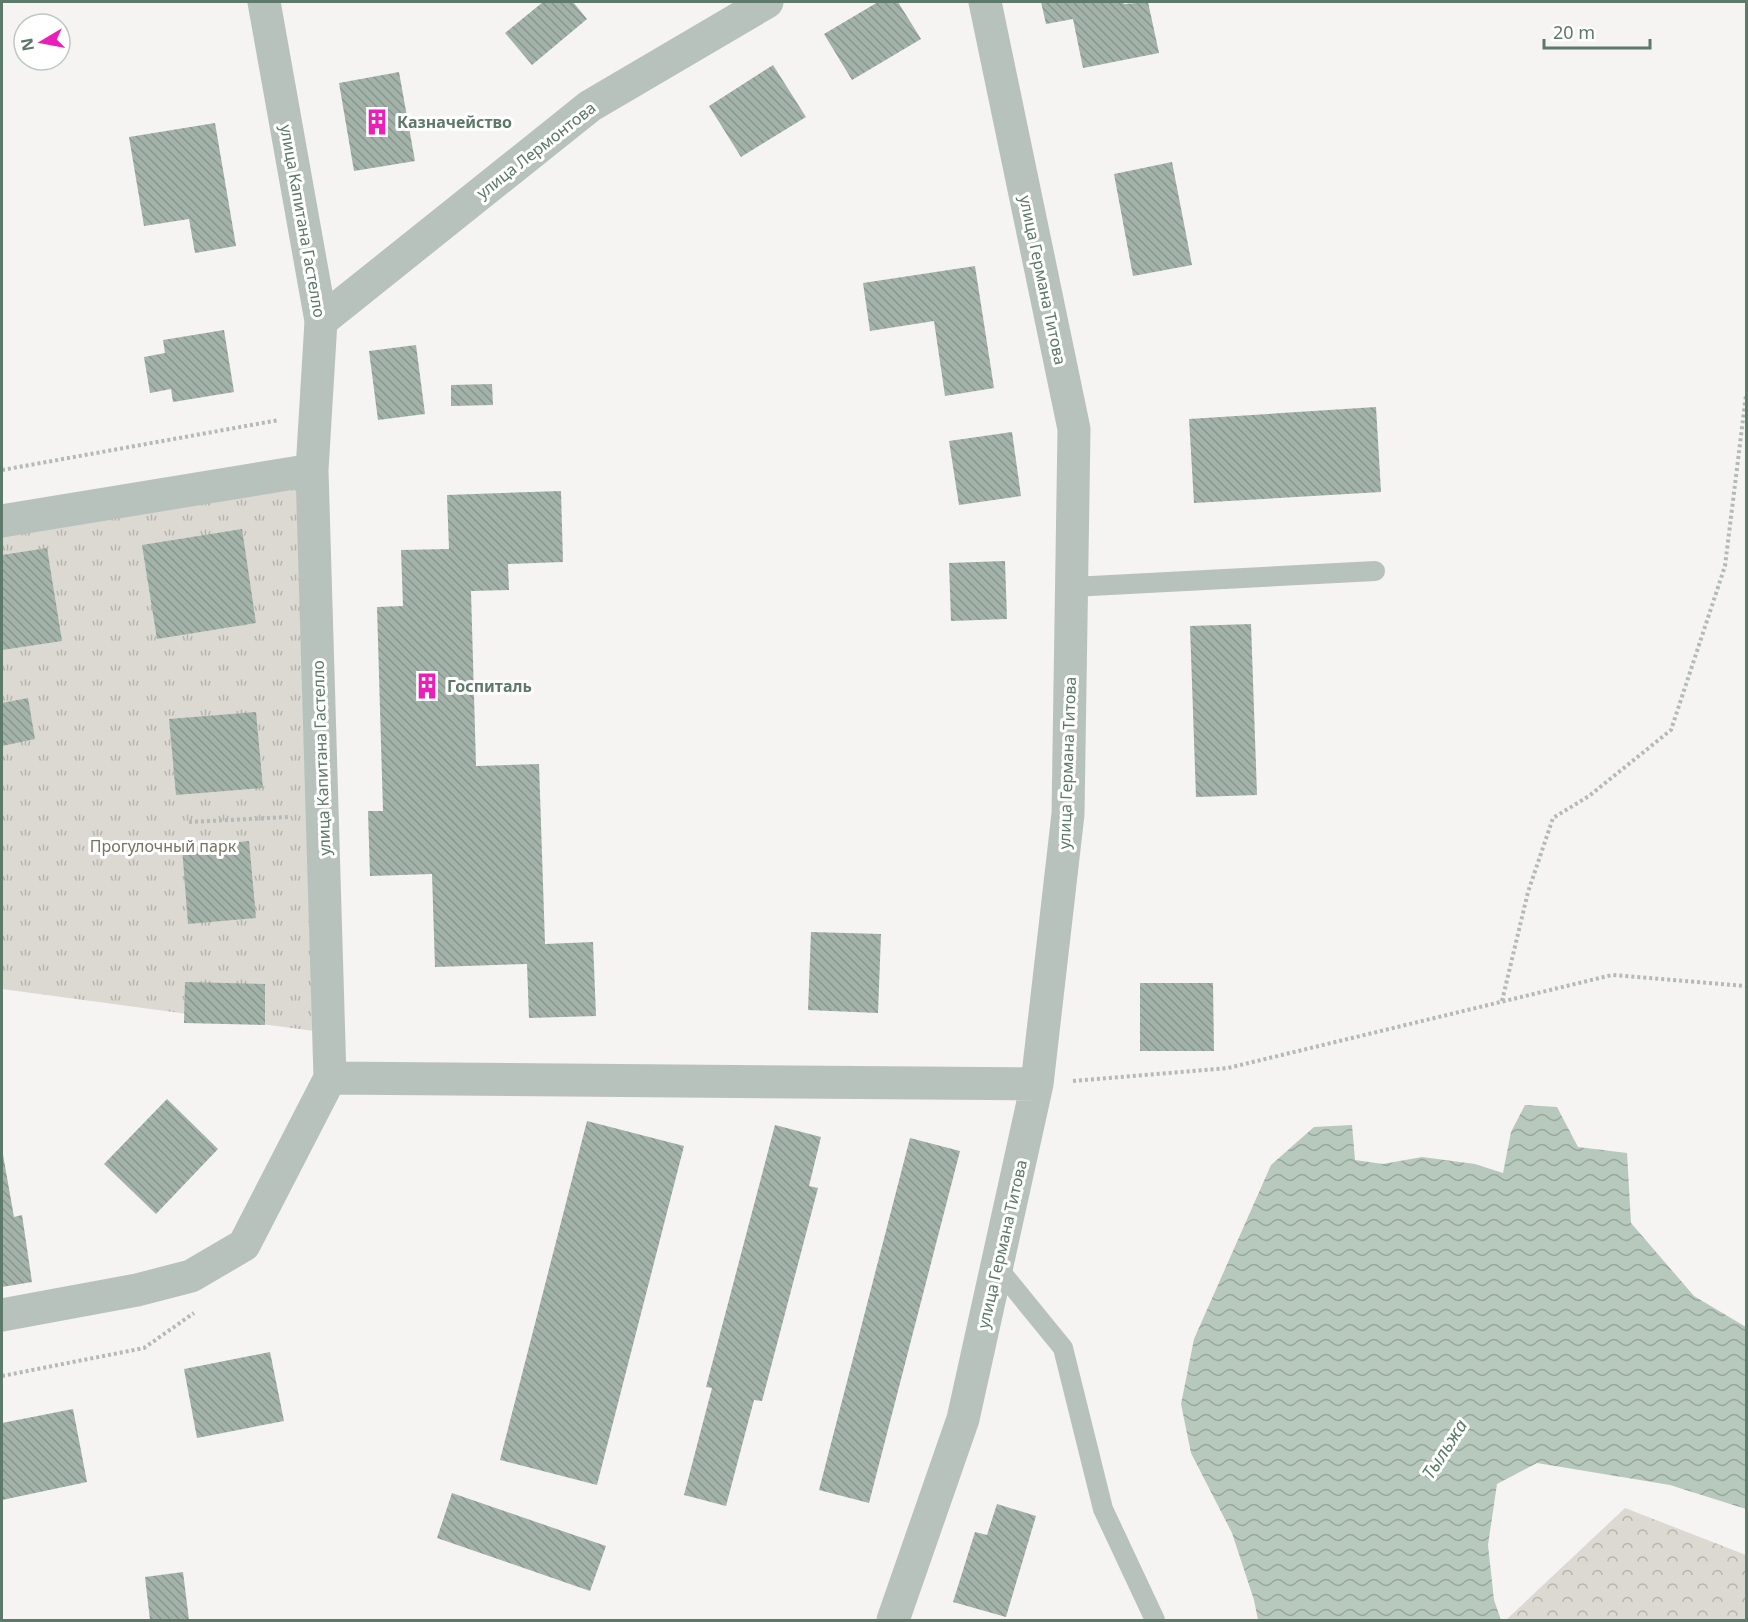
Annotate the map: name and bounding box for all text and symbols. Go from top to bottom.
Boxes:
north arrow [12,12,72,72]
scale bar [1544,12,1650,50]
text: 20 m [1553,20,1595,44]
text: N [15,36,39,53]
street label: улица Лермонтова [472,97,600,203]
building icon: Казначейство [362,107,392,137]
place label: Казначейство [397,111,512,133]
street label: улица Капитана Гастелло [275,123,331,319]
street label: улица Германа Титова [1014,193,1072,367]
street label: улица Капитана Гастелло [307,660,335,856]
building icon: Госпиталь [412,671,442,701]
place label: Госпиталь [447,675,532,697]
street label: улица Германа Титова [1053,676,1081,850]
park label: Прогулочный парк [90,835,237,857]
street label: улица Германа Титова [972,1157,1032,1331]
water label: Тыльжа [1416,1414,1472,1484]

